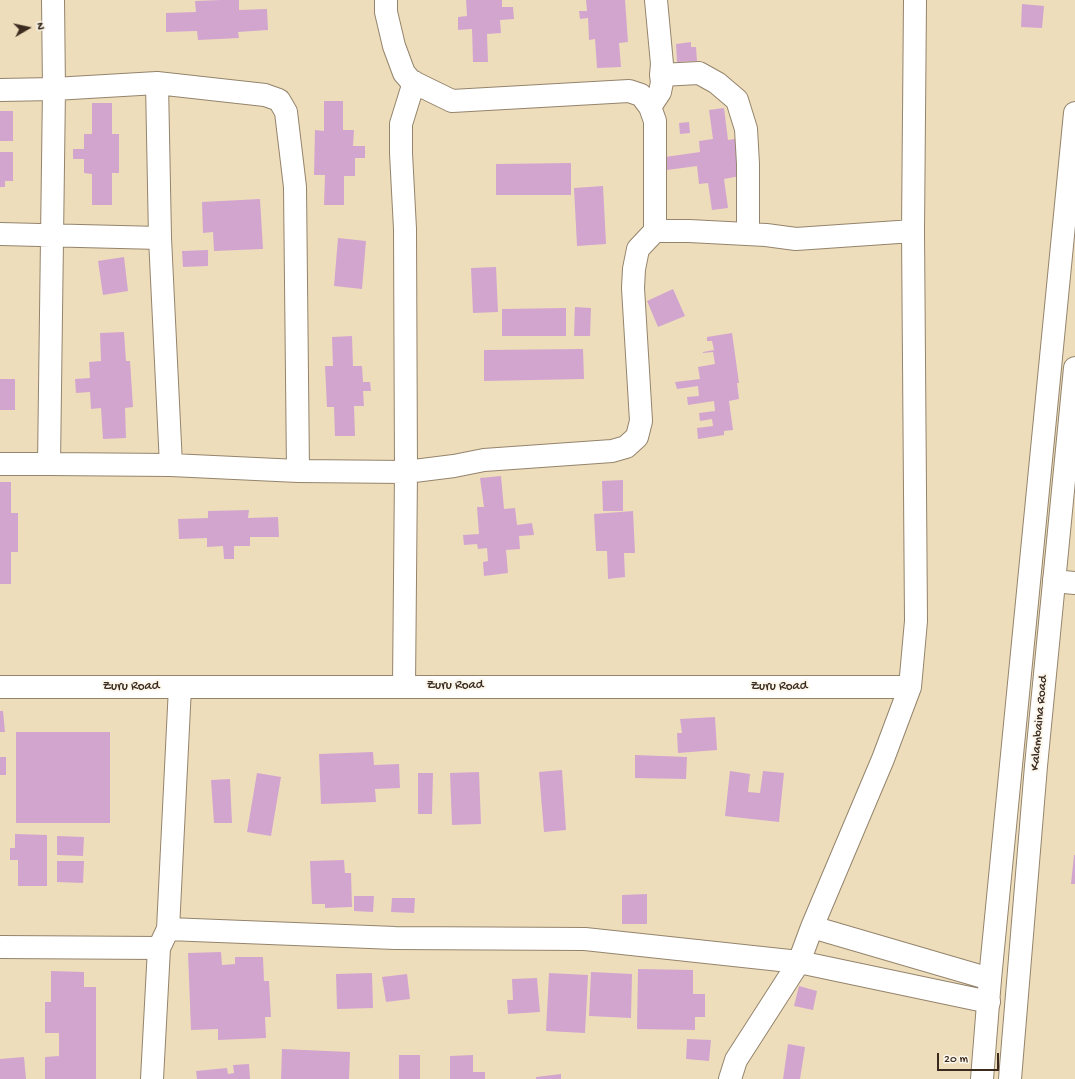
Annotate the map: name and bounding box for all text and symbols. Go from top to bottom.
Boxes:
north arrow [8,8,48,48]
text: N [33,22,46,31]
street label: Kalambaina Road [1028,675,1052,771]
street label: Zuru Road [427,678,483,694]
street label: Zuru Road [103,679,159,695]
street label: Zuru Road [751,679,807,695]
scale bar [939,1045,1001,1071]
text: 20 m [944,1053,968,1067]

